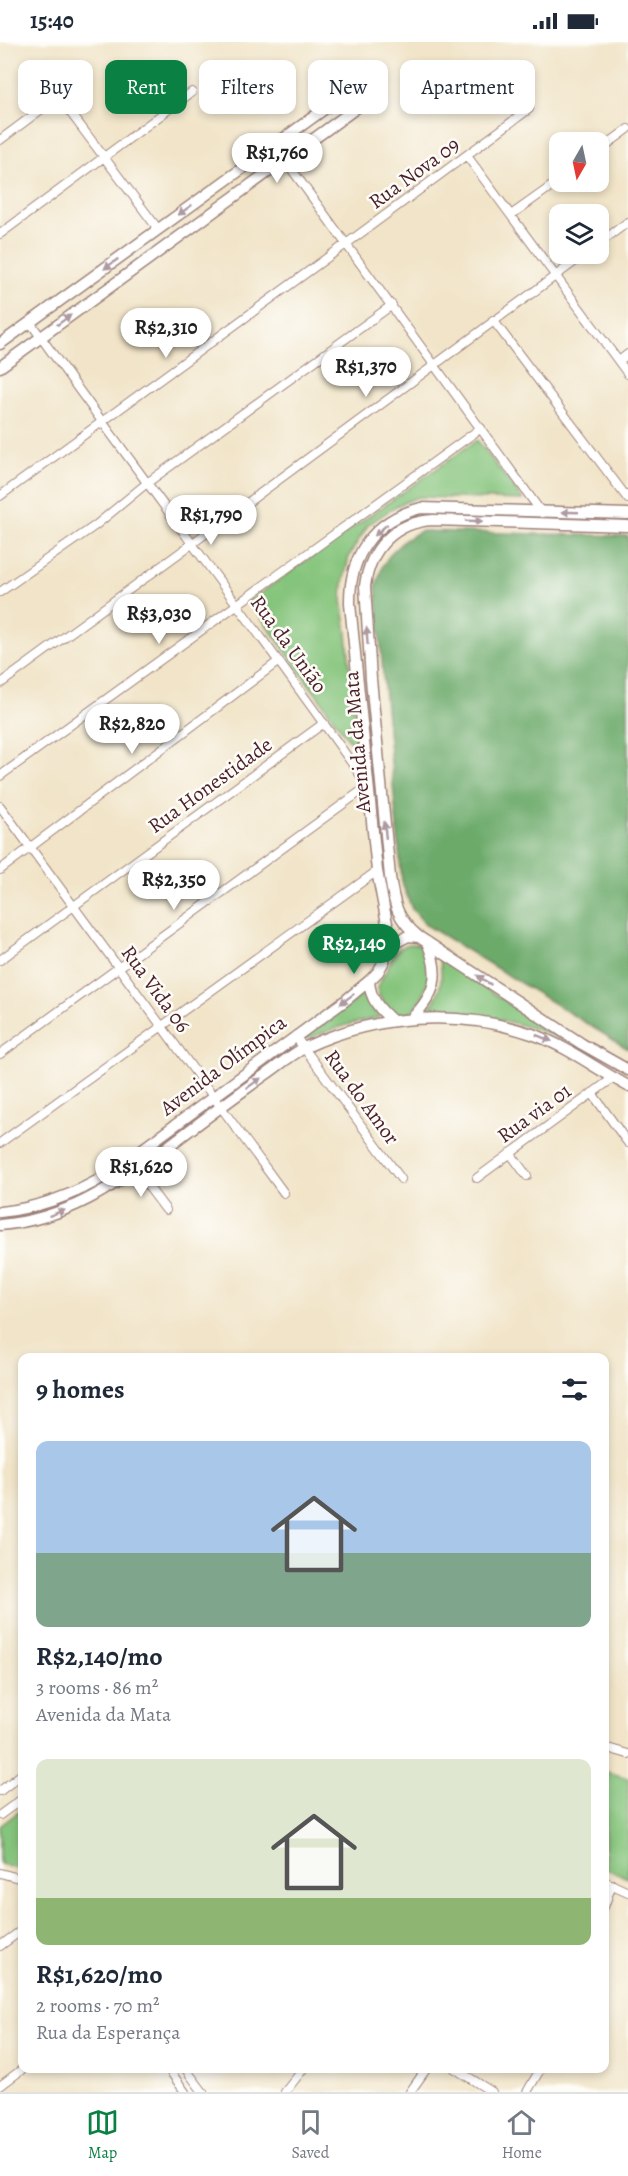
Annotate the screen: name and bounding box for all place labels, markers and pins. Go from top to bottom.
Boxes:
pin: R$1,760 [222,133,332,184]
pin: R$2,310 [111,308,221,359]
pin: R$1,370 [311,347,421,398]
pin: R$1,790 [156,495,266,546]
pin: R$3,030 [104,594,214,645]
pin: R$2,820 [77,704,187,755]
pin: R$2,350 [119,860,229,911]
pin: R$2,140 [299,924,409,975]
pin: R$1,620 [86,1147,196,1198]

